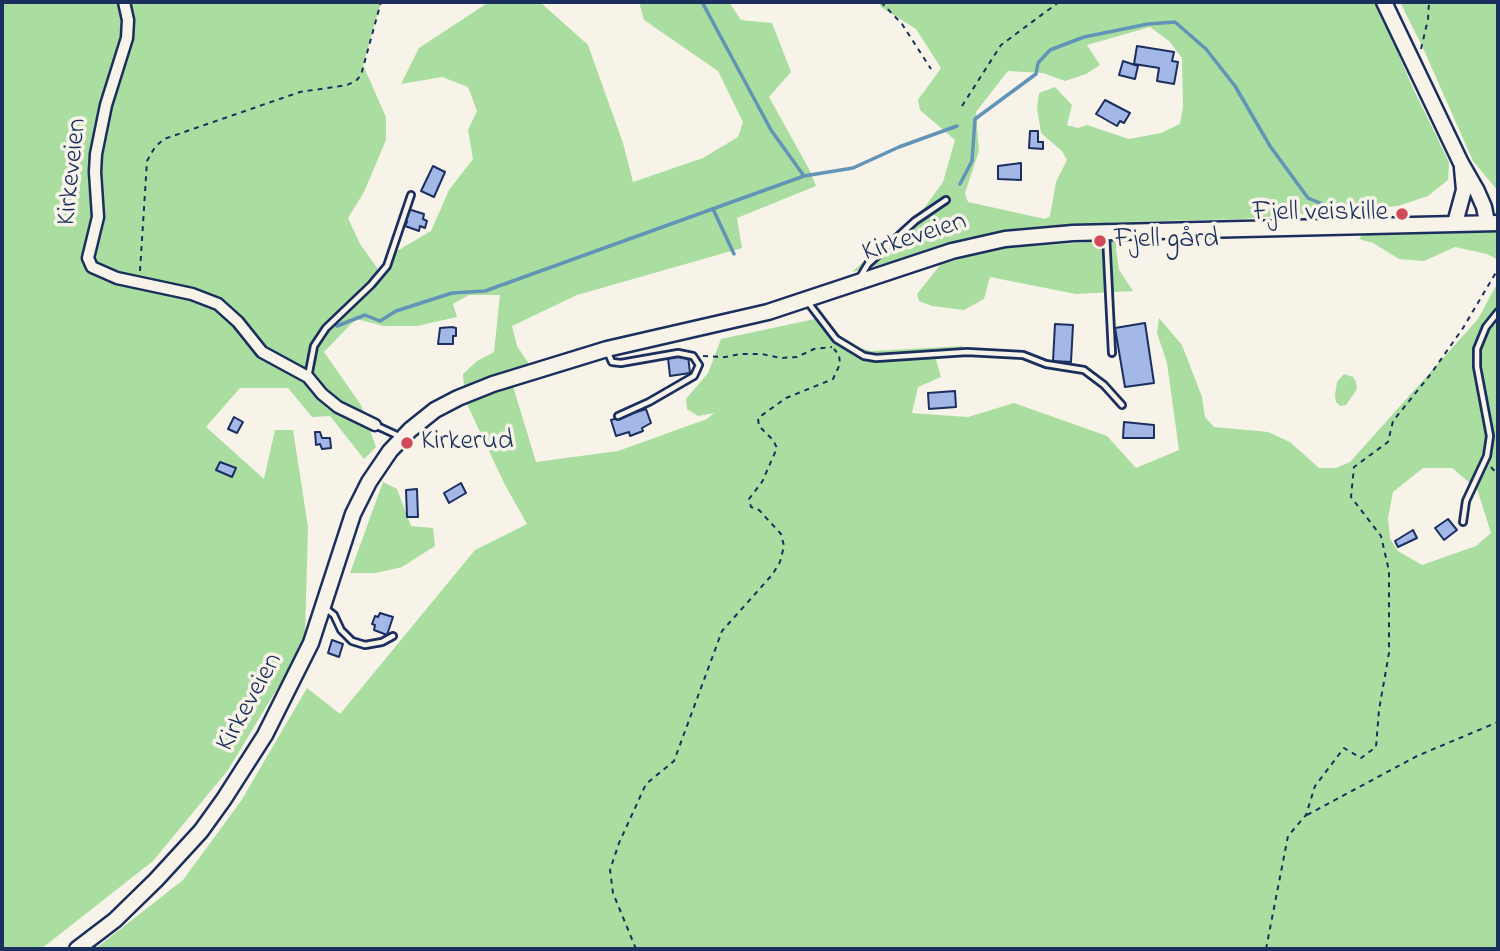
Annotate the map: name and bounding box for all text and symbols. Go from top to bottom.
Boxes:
street label: Kirkeveien [52,117,96,227]
place label: Fjell veiskille [1253,197,1388,231]
street label: Kirkeveien [859,206,971,272]
marker: Fjell veiskille [1394,206,1410,222]
place label: Fjell gård [1114,224,1219,258]
marker: Fjell gård [1092,233,1108,249]
place label: Kirkerud [421,426,513,460]
marker: Kirkerud [399,435,415,451]
street label: Kirkeveien [210,648,292,758]

